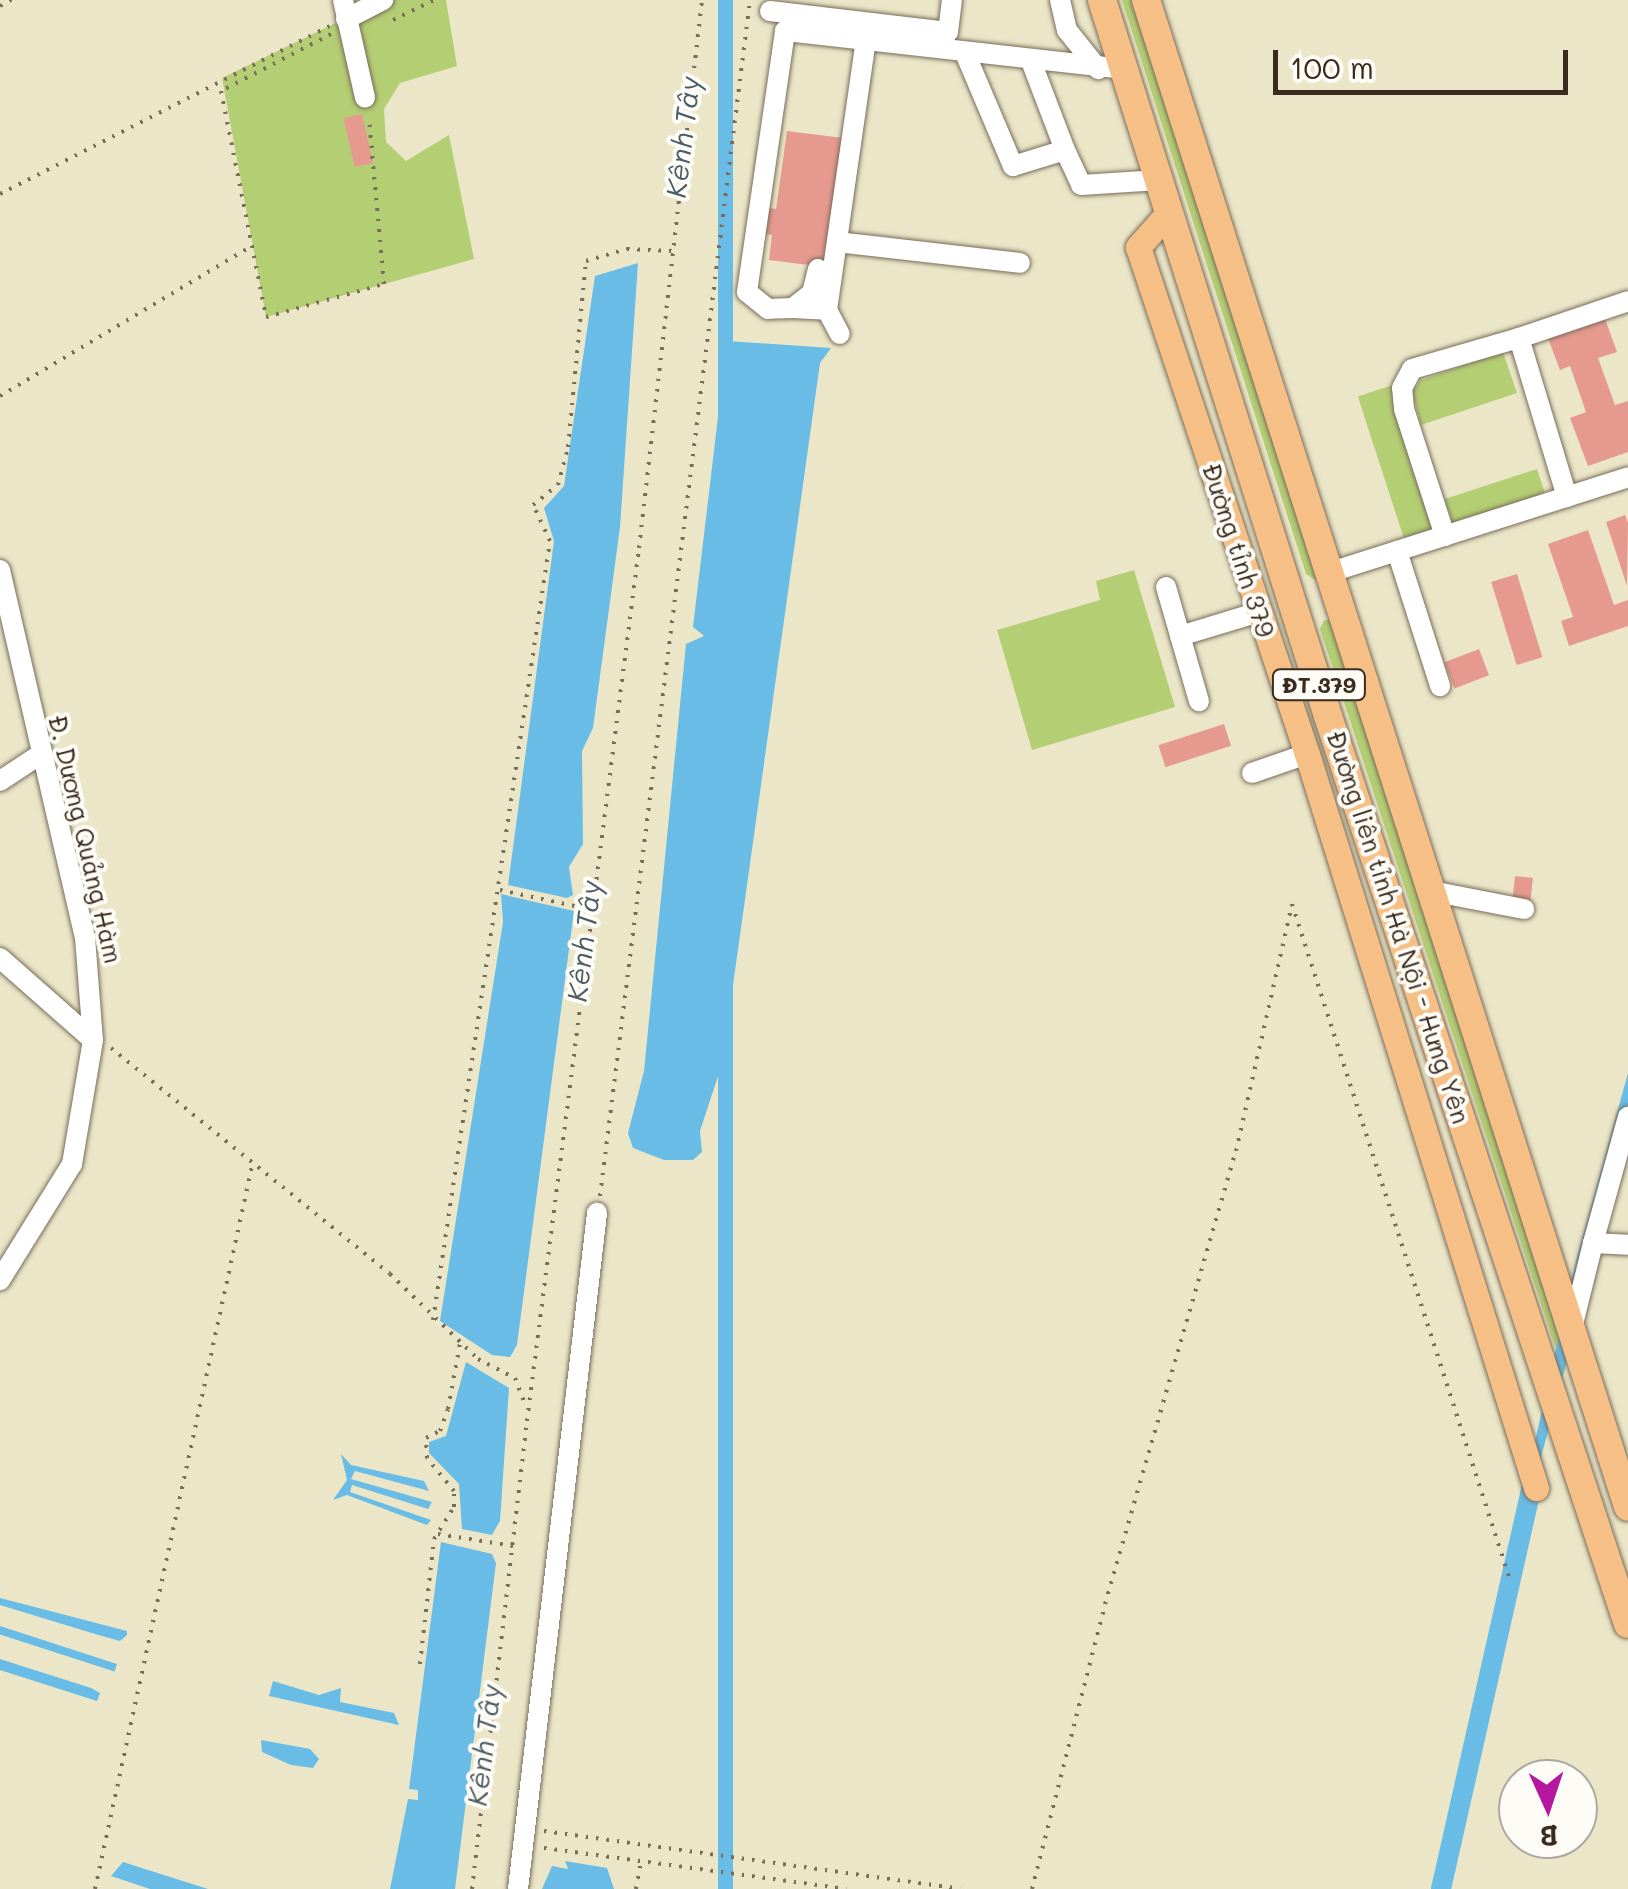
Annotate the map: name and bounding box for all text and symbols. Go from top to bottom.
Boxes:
scale bar [1278,30,1573,92]
text: 100 m [1290,47,1374,87]
water label: Kênh Tây [658,74,706,200]
street label: Đường tỉnh 379 [1197,459,1281,641]
road number: ĐT.379 [1272,668,1366,702]
street label: Đ. Dương Quảng Hàm [43,712,129,966]
street label: Đường liên tỉnh Hà Nội - Hưng Yên [1321,727,1477,1127]
water label: Kênh Tây [559,878,607,1004]
water label: Kênh Tây [459,1682,507,1808]
north arrow [1498,1759,1598,1859]
text: B [1539,1818,1560,1855]

